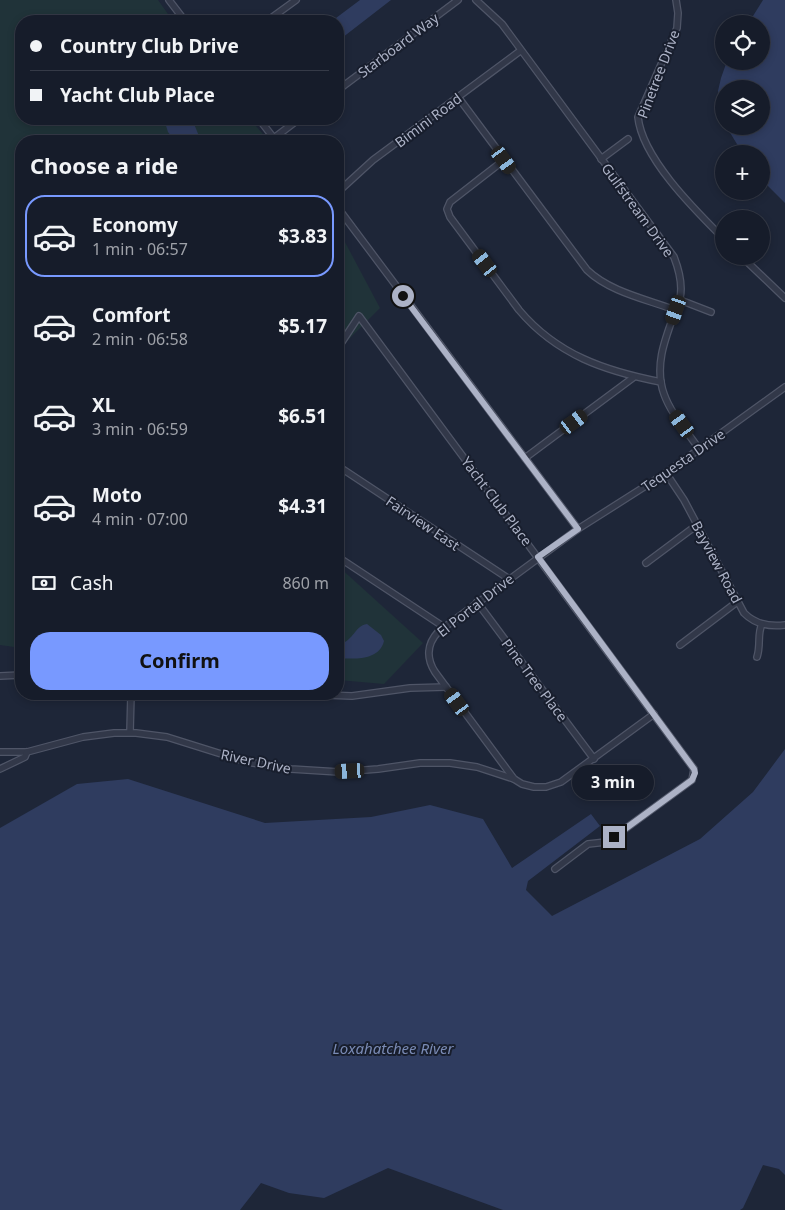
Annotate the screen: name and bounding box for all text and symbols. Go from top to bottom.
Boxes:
street label: Starboard Way [354,8,443,82]
map controls [715,15,770,265]
button: locate [715,15,770,70]
street label: Pinetree Drive [632,27,684,121]
text: Country Club Drive [60,33,239,59]
button: layers [715,80,770,135]
text: Yacht Club Place [60,82,215,108]
street label: Bimini Road [391,89,465,151]
car [489,143,518,177]
button: + [715,145,770,200]
text: Choose a ride [30,150,178,180]
street label: Gulfstream Drive [598,159,679,261]
button: − [715,210,770,265]
text: Economy [92,212,178,238]
icon: car [32,214,77,259]
text: $3.83 [278,223,327,249]
text: 1 min · 06:57 [92,238,188,260]
car [469,247,500,279]
route start [392,285,414,307]
car [664,293,687,327]
text: Comfort [92,302,171,328]
icon: car [32,304,77,349]
text: $5.17 [278,313,327,339]
text: 2 min · 06:58 [92,328,188,350]
text: XL [92,392,115,418]
icon: car [32,394,77,439]
text: $6.51 [278,403,327,429]
car [557,407,590,437]
car [667,407,696,441]
text: 3 min · 06:59 [92,418,188,440]
street label: Tequesta Drive [638,424,729,496]
street label: Yacht Club Place [457,453,537,550]
text: Moto [92,482,142,508]
icon: car [32,484,77,529]
street label: Fairview East [382,491,464,555]
text: $4.31 [278,493,327,519]
text: 4 min · 07:00 [92,508,188,530]
street label: Bayview Road [687,517,747,607]
icon: cash [30,569,58,597]
street label: El Portal Drive [433,569,517,641]
text: Cash [70,570,114,596]
text: 860 m [282,572,329,594]
button: Confirm [30,632,329,690]
street label: Pine Tree Place [498,635,572,725]
car [442,685,471,719]
street label: River Drive [219,744,293,778]
car [334,763,365,779]
callout: 3 min [573,764,655,800]
text: 3 min [591,771,635,793]
route end [603,826,625,848]
water label: Loxahatchee River [333,1038,454,1058]

